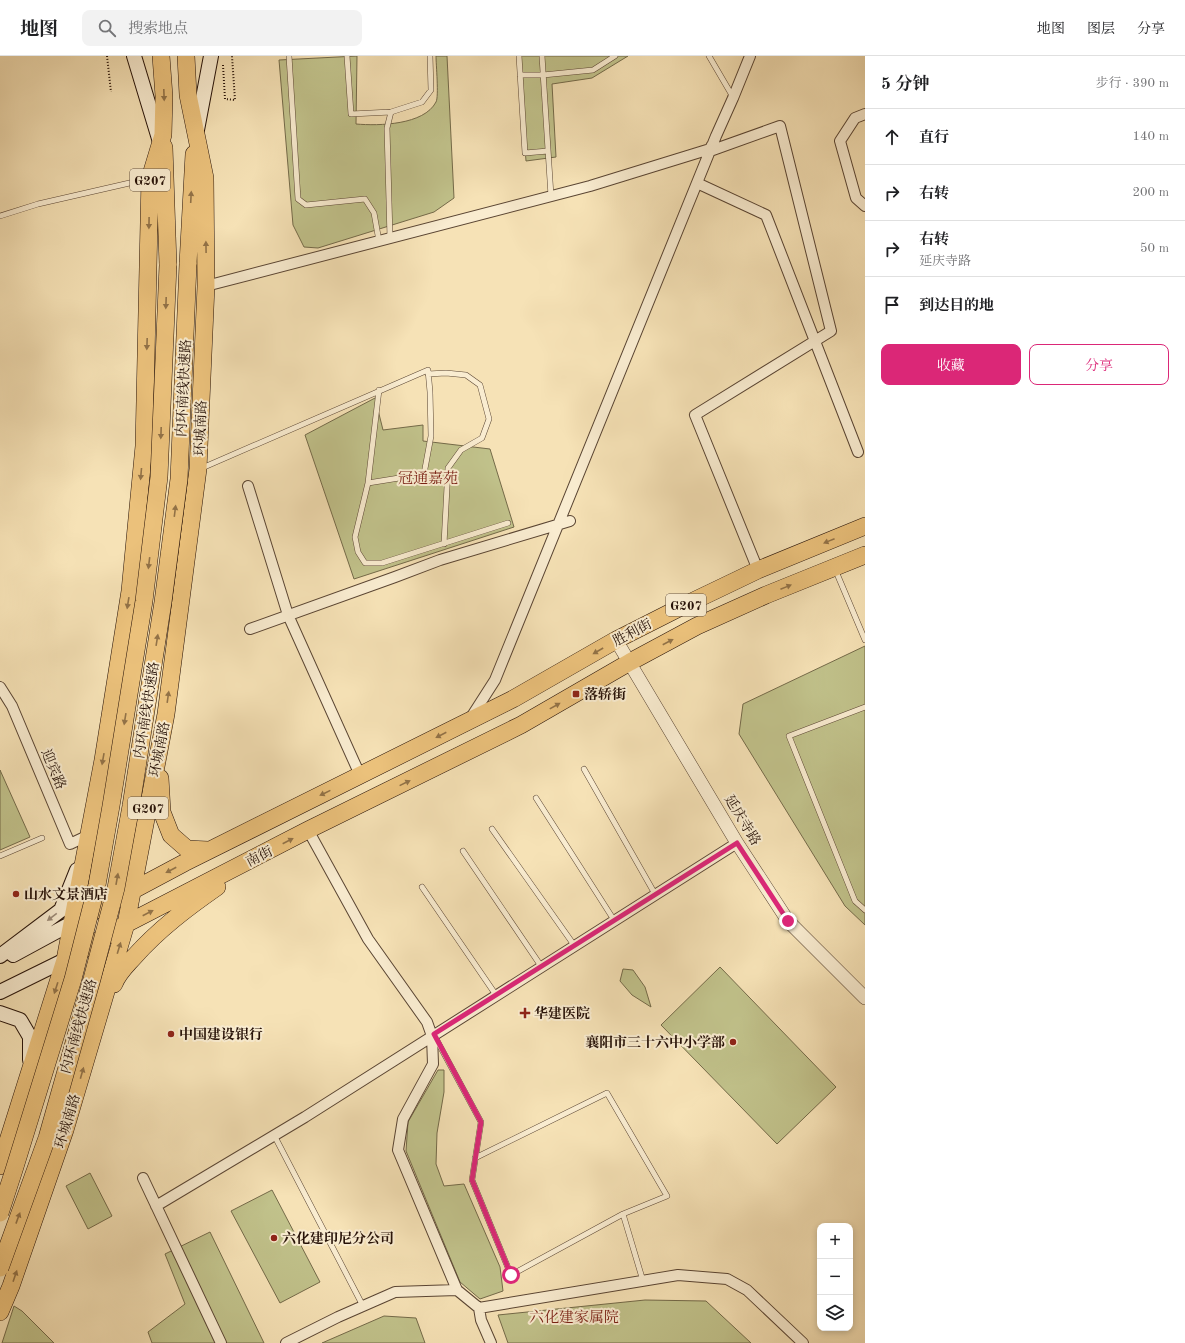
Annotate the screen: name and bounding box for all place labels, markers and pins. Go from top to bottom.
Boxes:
place label: 落轿街 [584,686,626,702]
marker: 落轿街 [571,689,581,699]
place label: 山水文景酒店 [24,886,108,902]
marker: 山水文景酒店 [11,889,21,899]
place label: 华建医院 [534,1006,590,1021]
marker: 华建医院 [519,1007,531,1019]
place label: 中国建设银行 [179,1027,263,1042]
marker: 中国建设银行 [166,1029,176,1039]
place label: 襄阳市三十六中小学部 [585,1034,725,1050]
marker: 襄阳市三十六中小学部 [728,1037,738,1047]
place label: 六化建印尼分公司 [282,1231,394,1246]
marker: 六化建印尼分公司 [269,1233,279,1243]

